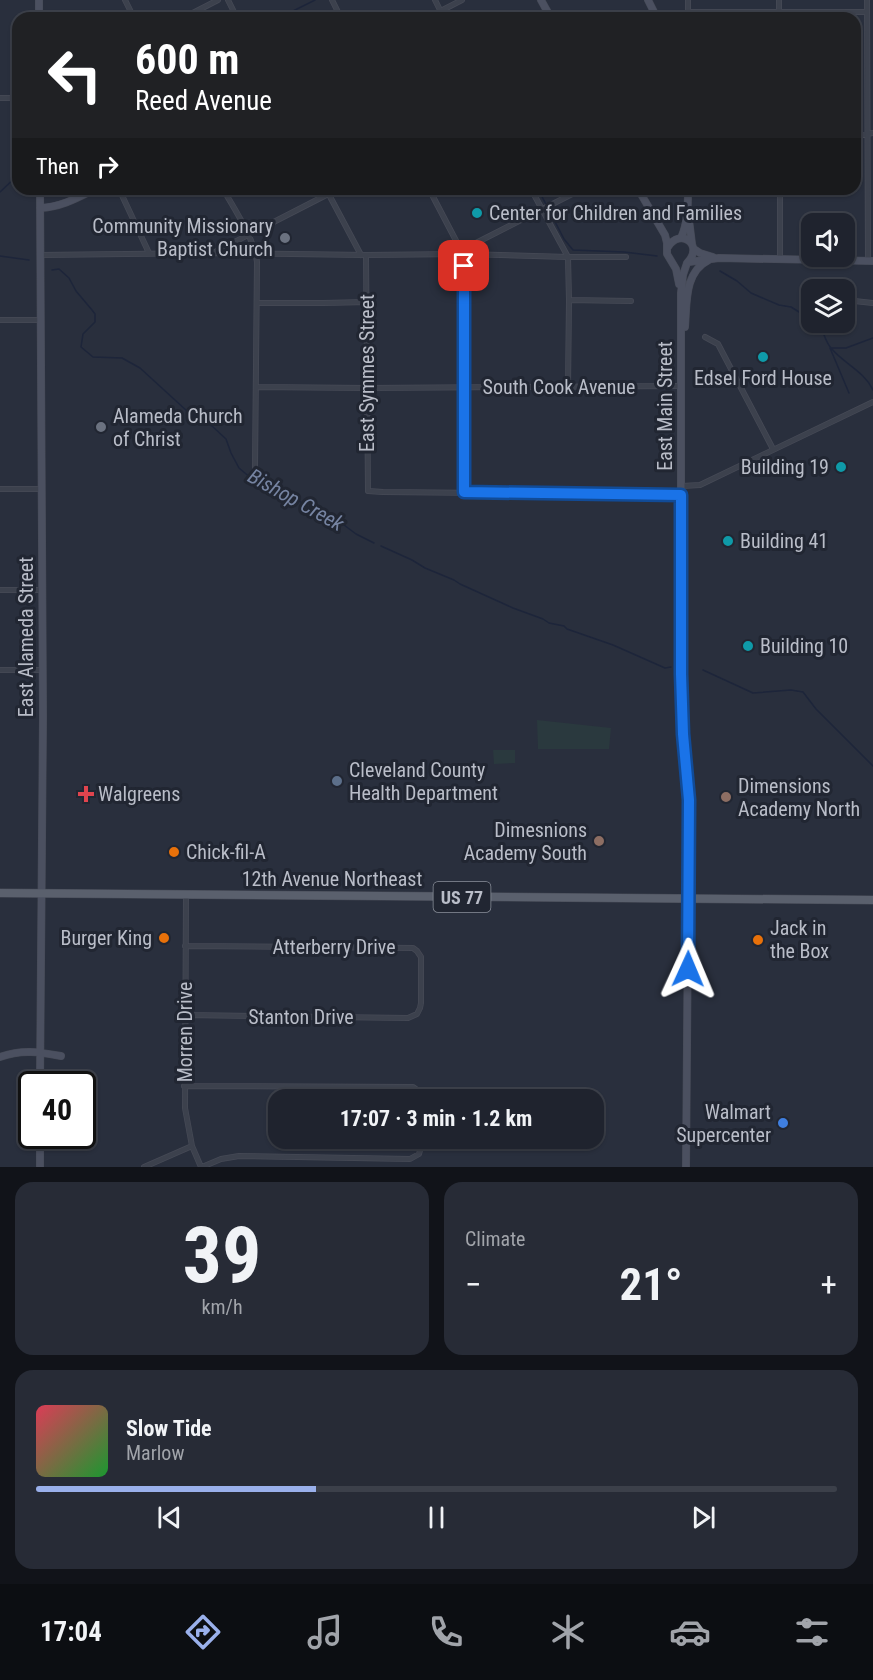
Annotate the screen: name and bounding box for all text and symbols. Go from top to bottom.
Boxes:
text: 600 m [135,35,240,84]
icon: left [36,36,114,114]
text: Reed Avenue [135,85,272,117]
icon: right [91,150,124,183]
text: Then [36,154,79,179]
place label: Center for Children and Families [489,201,742,225]
marker: Center for Children and Families [470,206,484,220]
map controls [801,213,855,333]
button: sound [801,213,855,267]
place label: Community Missionary Baptist Church [92,214,273,261]
marker: Community Missionary Baptist Church [278,231,292,245]
pin [438,240,489,291]
icon: arrive [447,249,480,282]
button: layers [801,279,855,333]
street label: East Symmes Street [355,294,379,452]
street label: East Main Street [653,341,677,471]
marker: Edsel Ford House [756,350,770,364]
place label: Edsel Ford House [694,366,832,390]
street label: South Cook Avenue [483,375,635,399]
place label: Alameda Church of Christ [113,404,243,451]
marker: Alameda Church of Christ [94,420,108,434]
place label: Building 19 [741,455,829,479]
marker: Building 19 [834,460,848,474]
water label: Bishop Creek [244,464,349,537]
place label: Building 41 [740,529,828,553]
marker: Building 41 [721,534,735,548]
street label: East Alameda Street [14,557,38,717]
place label: Building 10 [760,634,848,658]
marker: Building 10 [741,639,755,653]
place label: Cleveland County Health Department [349,758,498,805]
marker: Cleveland County Health Department [330,774,344,788]
place label: Dimensions Academy North [738,774,860,821]
place label: Walgreens [98,782,180,806]
marker: Walgreens [79,787,93,801]
marker: Dimensions Academy North [719,790,733,804]
place label: Dimesnions Academy South [464,818,587,865]
marker: Dimesnions Academy South [592,834,606,848]
place label: Chick-fil-A [186,840,266,864]
marker: Chick-fil-A [167,845,181,859]
street label: 12th Avenue Northeast [242,867,422,891]
road number: US 77 [434,882,490,912]
place label: Jack in the Box [770,916,829,963]
place label: Burger King [61,926,152,950]
marker: Burger King [157,931,171,945]
marker: Jack in the Box [751,933,765,947]
street label: Atterberry Drive [272,935,396,959]
position arrow [656,937,720,1001]
street label: Morren Drive [173,982,197,1082]
street label: Stanton Drive [248,1005,354,1029]
speed limit sign: 40 [18,1071,96,1149]
place label: Walmart Supercenter [676,1100,771,1147]
text: 17:07 · 3 min · 1.2 km [340,1106,532,1131]
marker: Walmart Supercenter [776,1116,790,1130]
text: 39 [183,1210,261,1301]
text: Climate [465,1227,525,1251]
text: 21° [620,1258,683,1311]
text: − [465,1265,482,1304]
text: + [821,1265,837,1304]
text: km/h [201,1295,243,1319]
text: Slow Tide [126,1416,212,1441]
text: Marlow [126,1441,184,1465]
icon: previous [153,1501,186,1534]
icon: pause [420,1501,453,1534]
icon: next [687,1501,720,1534]
icon: directions [182,1611,224,1653]
icon: music [304,1611,346,1653]
icon: phone [425,1611,467,1653]
icon: climate [547,1611,589,1653]
icon: car [669,1611,711,1653]
icon: filters [791,1611,833,1653]
text: 17:04 [40,1616,102,1648]

